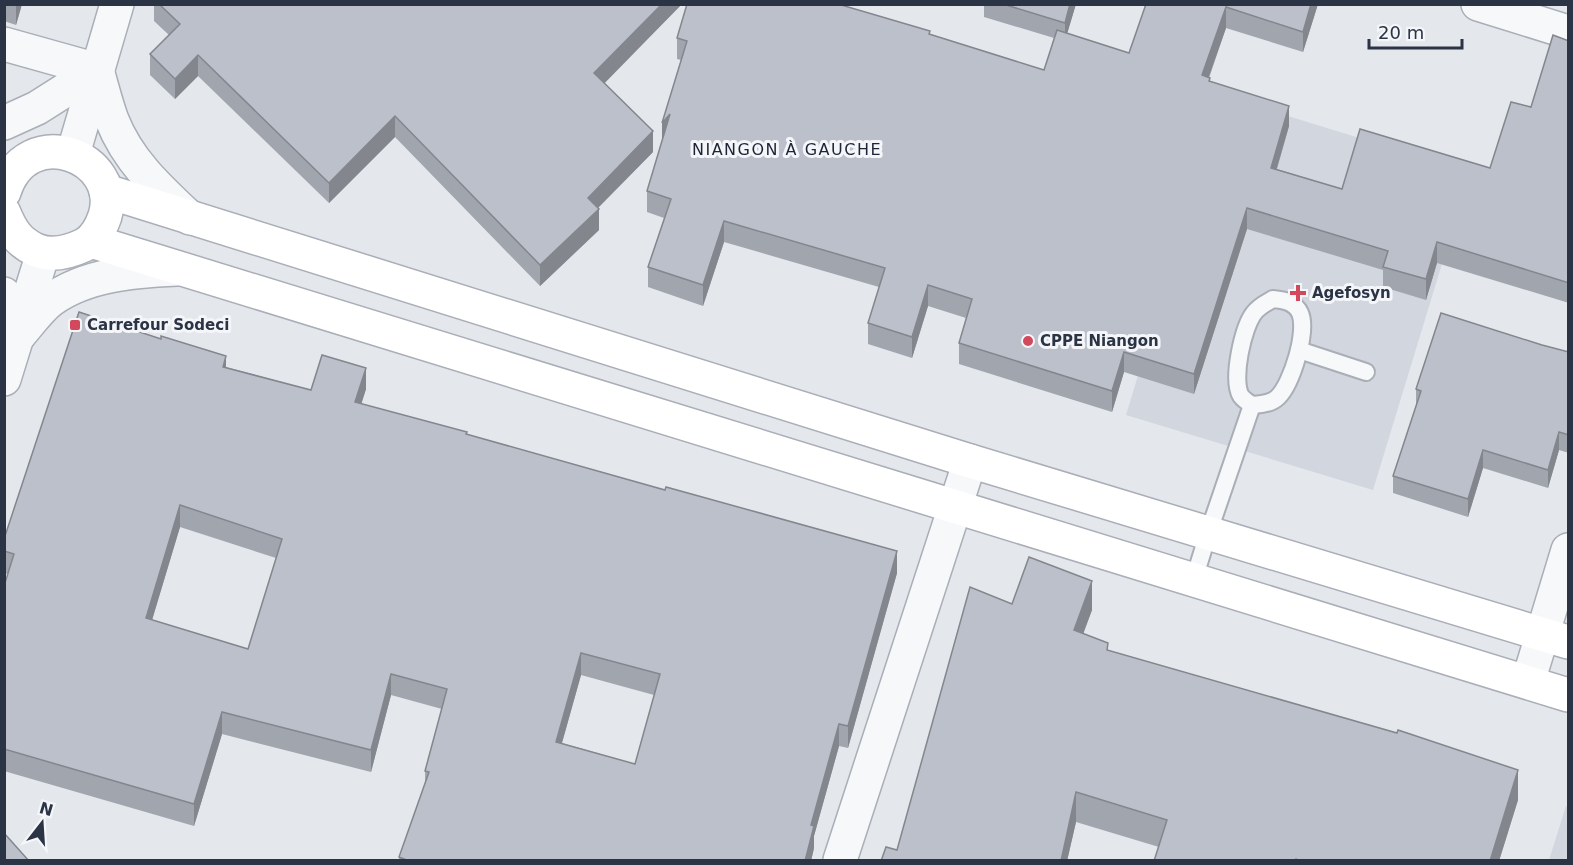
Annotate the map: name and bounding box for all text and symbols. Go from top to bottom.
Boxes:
scale bar [1369,12,1462,50]
text: 20 m [1378,22,1424,43]
district label: NIANGON À GAUCHE [692,140,882,159]
marker: Agefosyn [1289,284,1307,302]
place label: Agefosyn [1312,284,1391,302]
place label: Carrefour Sodeci [87,316,229,334]
marker: Carrefour Sodeci [68,318,82,332]
place label: CPPE Niangon [1040,332,1159,350]
marker: CPPE Niangon [1021,334,1035,348]
north arrow [12,793,72,853]
text: N [37,798,55,820]

